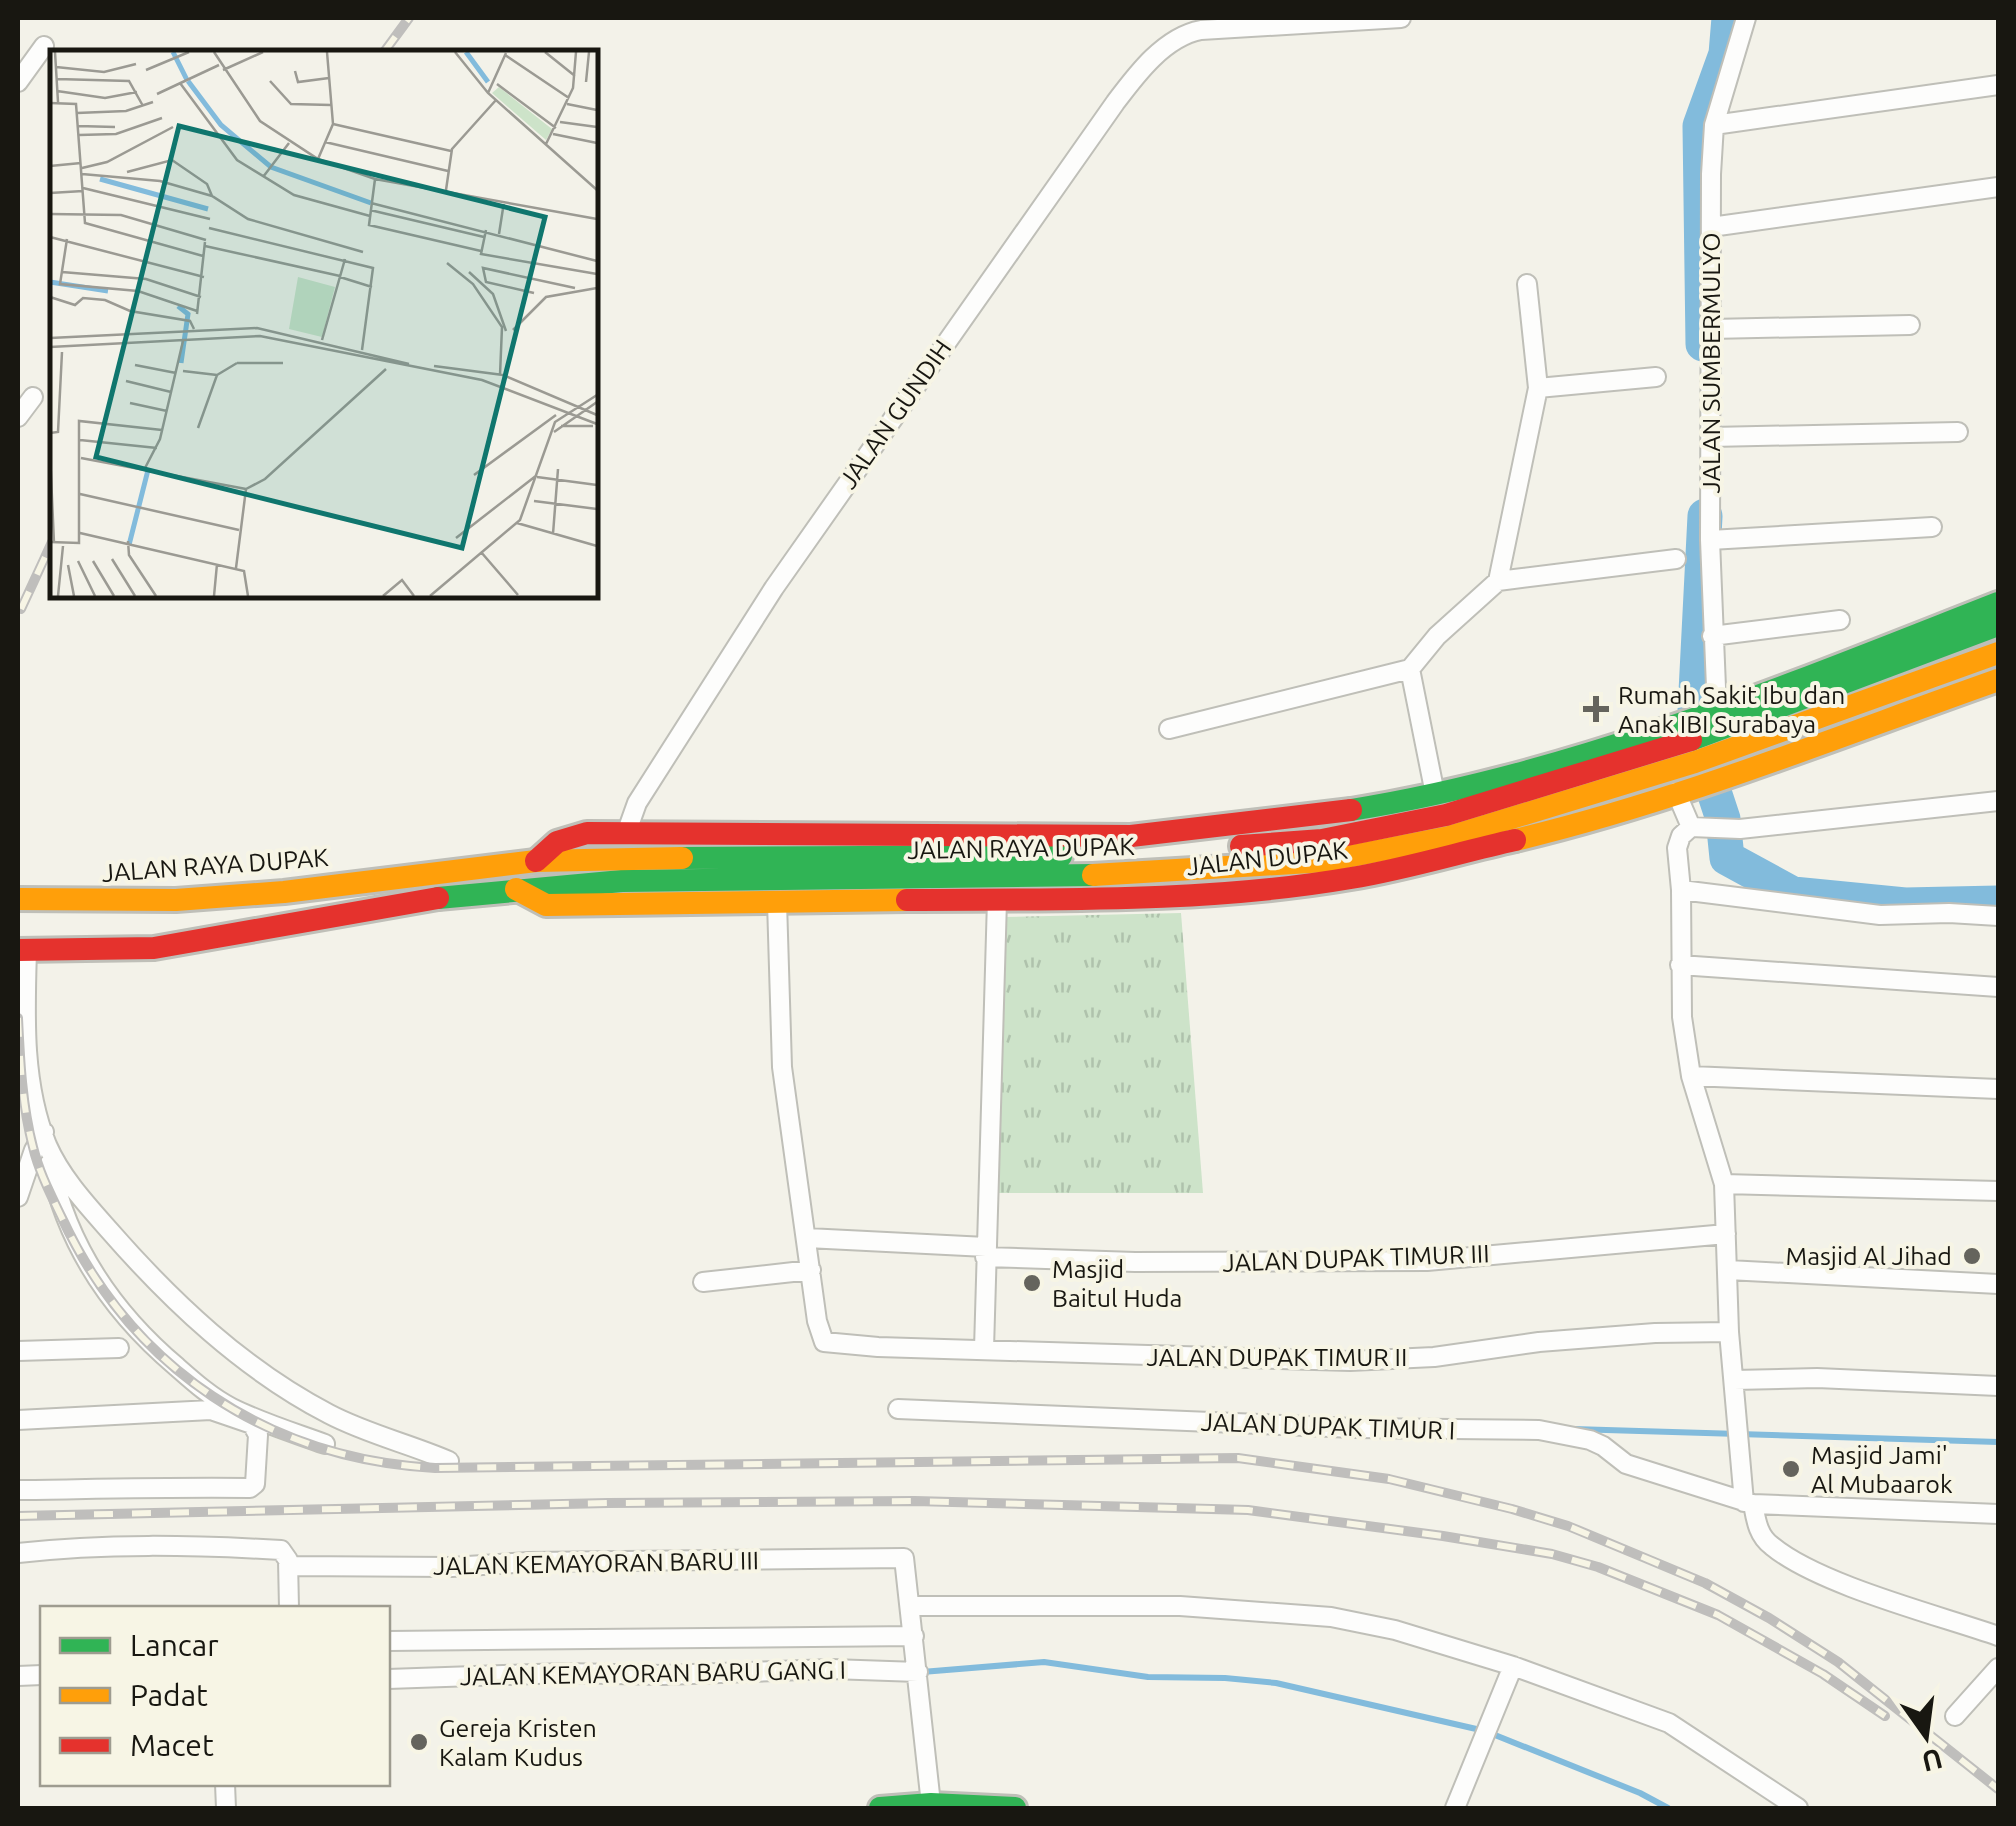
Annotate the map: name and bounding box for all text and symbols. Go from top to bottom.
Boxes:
inset map [50,50,598,598]
street label: JALAN SUMBERMULYO [1697,232,1725,494]
street label: JALAN GUNDIH [833,334,957,494]
place label: Rumah Sakit Ibu dan Anak IBI Surabaya [1618,681,1845,738]
marker: Rumah Sakit Ibu dan Anak IBI Surabaya [1583,696,1609,722]
street label: JALAN RAYA DUPAK [907,832,1135,864]
street label: JALAN DUPAK [1185,836,1349,880]
street label: JALAN RAYA DUPAK [101,843,329,887]
street label: JALAN DUPAK TIMUR III [1222,1239,1490,1277]
place label: Masjid Al Jihad [1785,1242,1952,1270]
marker: Masjid Al Jihad [1961,1245,1983,1267]
place label: Masjid Baitul Huda [1052,1255,1182,1312]
marker: Masjid Baitul Huda [1021,1272,1043,1294]
street label: JALAN DUPAK TIMUR II [1147,1343,1407,1371]
street label: JALAN DUPAK TIMUR I [1200,1408,1456,1444]
place label: Masjid Jami' Al Mubaarok [1811,1441,1953,1498]
marker: Masjid Jami' Al Mubaarok [1780,1458,1802,1480]
street label: JALAN KEMAYORAN BARU III [433,1546,759,1580]
legend [40,1606,390,1786]
text: Lancar [130,1628,219,1662]
street label: JALAN KEMAYORAN BARU GANG I [460,1656,846,1690]
text: Padat [130,1678,208,1712]
north arrow [1876,1686,1976,1786]
place label: Gereja Kristen Kalam Kudus [439,1714,597,1771]
text: Macet [130,1728,214,1762]
marker: Gereja Kristen Kalam Kudus [408,1731,430,1753]
text: U [1919,1743,1945,1778]

